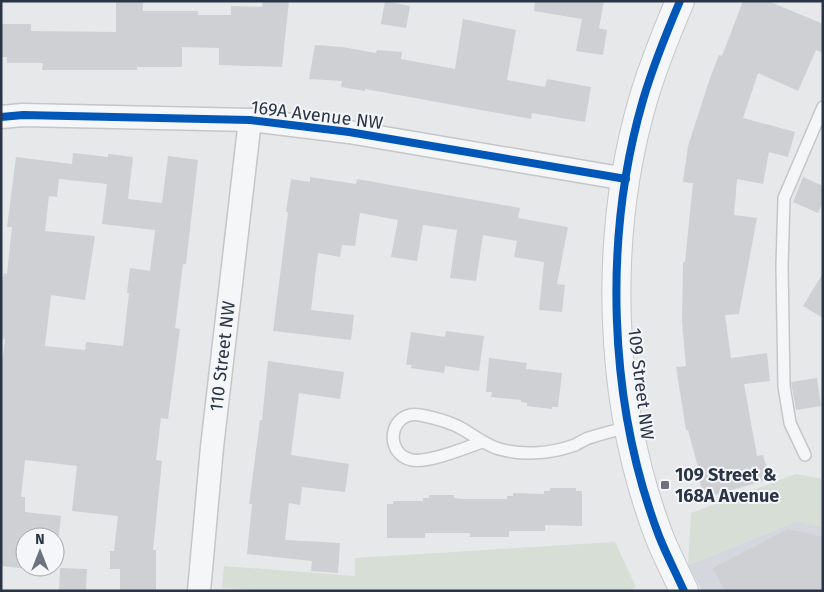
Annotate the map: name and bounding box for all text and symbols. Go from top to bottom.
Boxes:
street label: 169A Avenue NW [250,96,385,134]
street label: 110 Street NW [205,300,240,413]
street label: 109 Street NW [623,327,659,441]
place label: 109 Street & 168A Avenue [675,464,779,507]
marker: 109 Street & 168A Avenue [659,479,671,491]
north arrow [15,527,65,577]
text: N [35,531,45,548]

